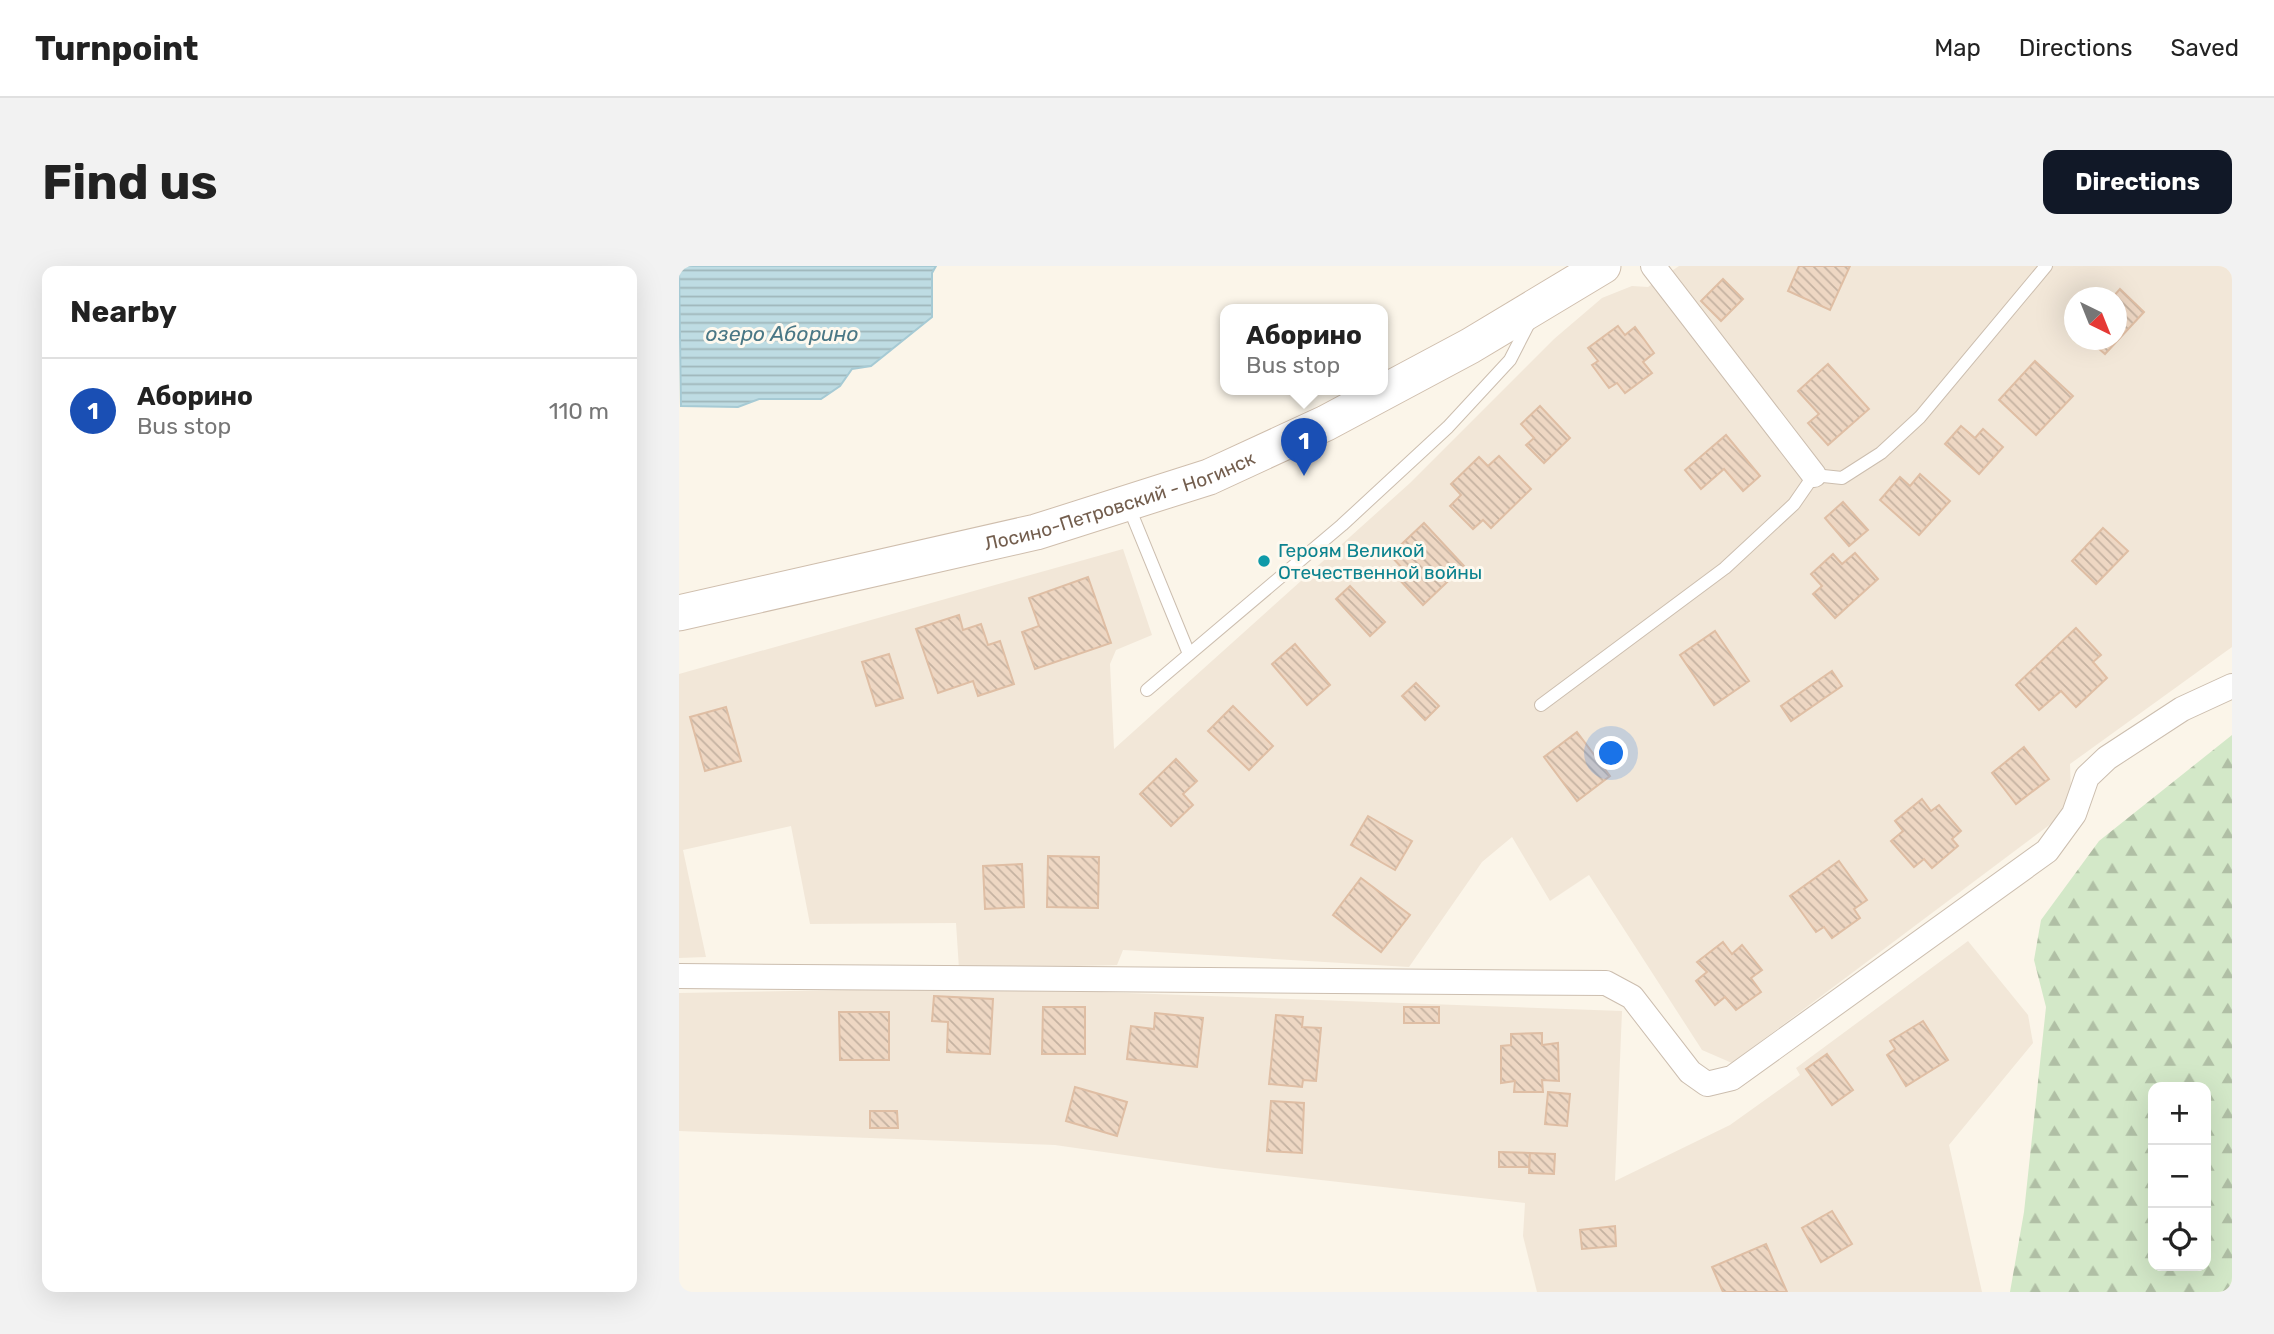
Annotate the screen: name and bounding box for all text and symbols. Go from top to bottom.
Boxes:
text: Turnpoint [35,29,198,68]
text: Map [1934,34,1981,62]
text: Directions [2019,34,2132,62]
text: Saved [2170,34,2239,62]
button: Directions [2043,150,2232,214]
text: Find us [42,153,218,211]
north arrow [2064,287,2127,350]
text: Nearby [70,294,177,330]
popup [1220,304,1388,395]
text: Аборино [1246,320,1362,351]
water label: озеро Аборино [706,321,858,346]
text: Bus stop [1246,351,1340,379]
text: Аборино [137,381,253,412]
text: 1 [87,397,99,425]
text: 110 m [549,397,609,425]
text: Bus stop [137,412,231,440]
pin: 1 [1281,418,1327,476]
street label: Лосино-Петровский - Ногинск [982,446,1259,555]
place label: Героям Великой Отечественной войны [1278,539,1482,584]
marker: Героям Великой Отечественной войны [1256,553,1272,569]
your location [1594,736,1628,770]
map controls [2148,1082,2211,1271]
button: + [2148,1082,2211,1145]
button: − [2148,1145,2211,1208]
button: locate [2148,1208,2211,1271]

